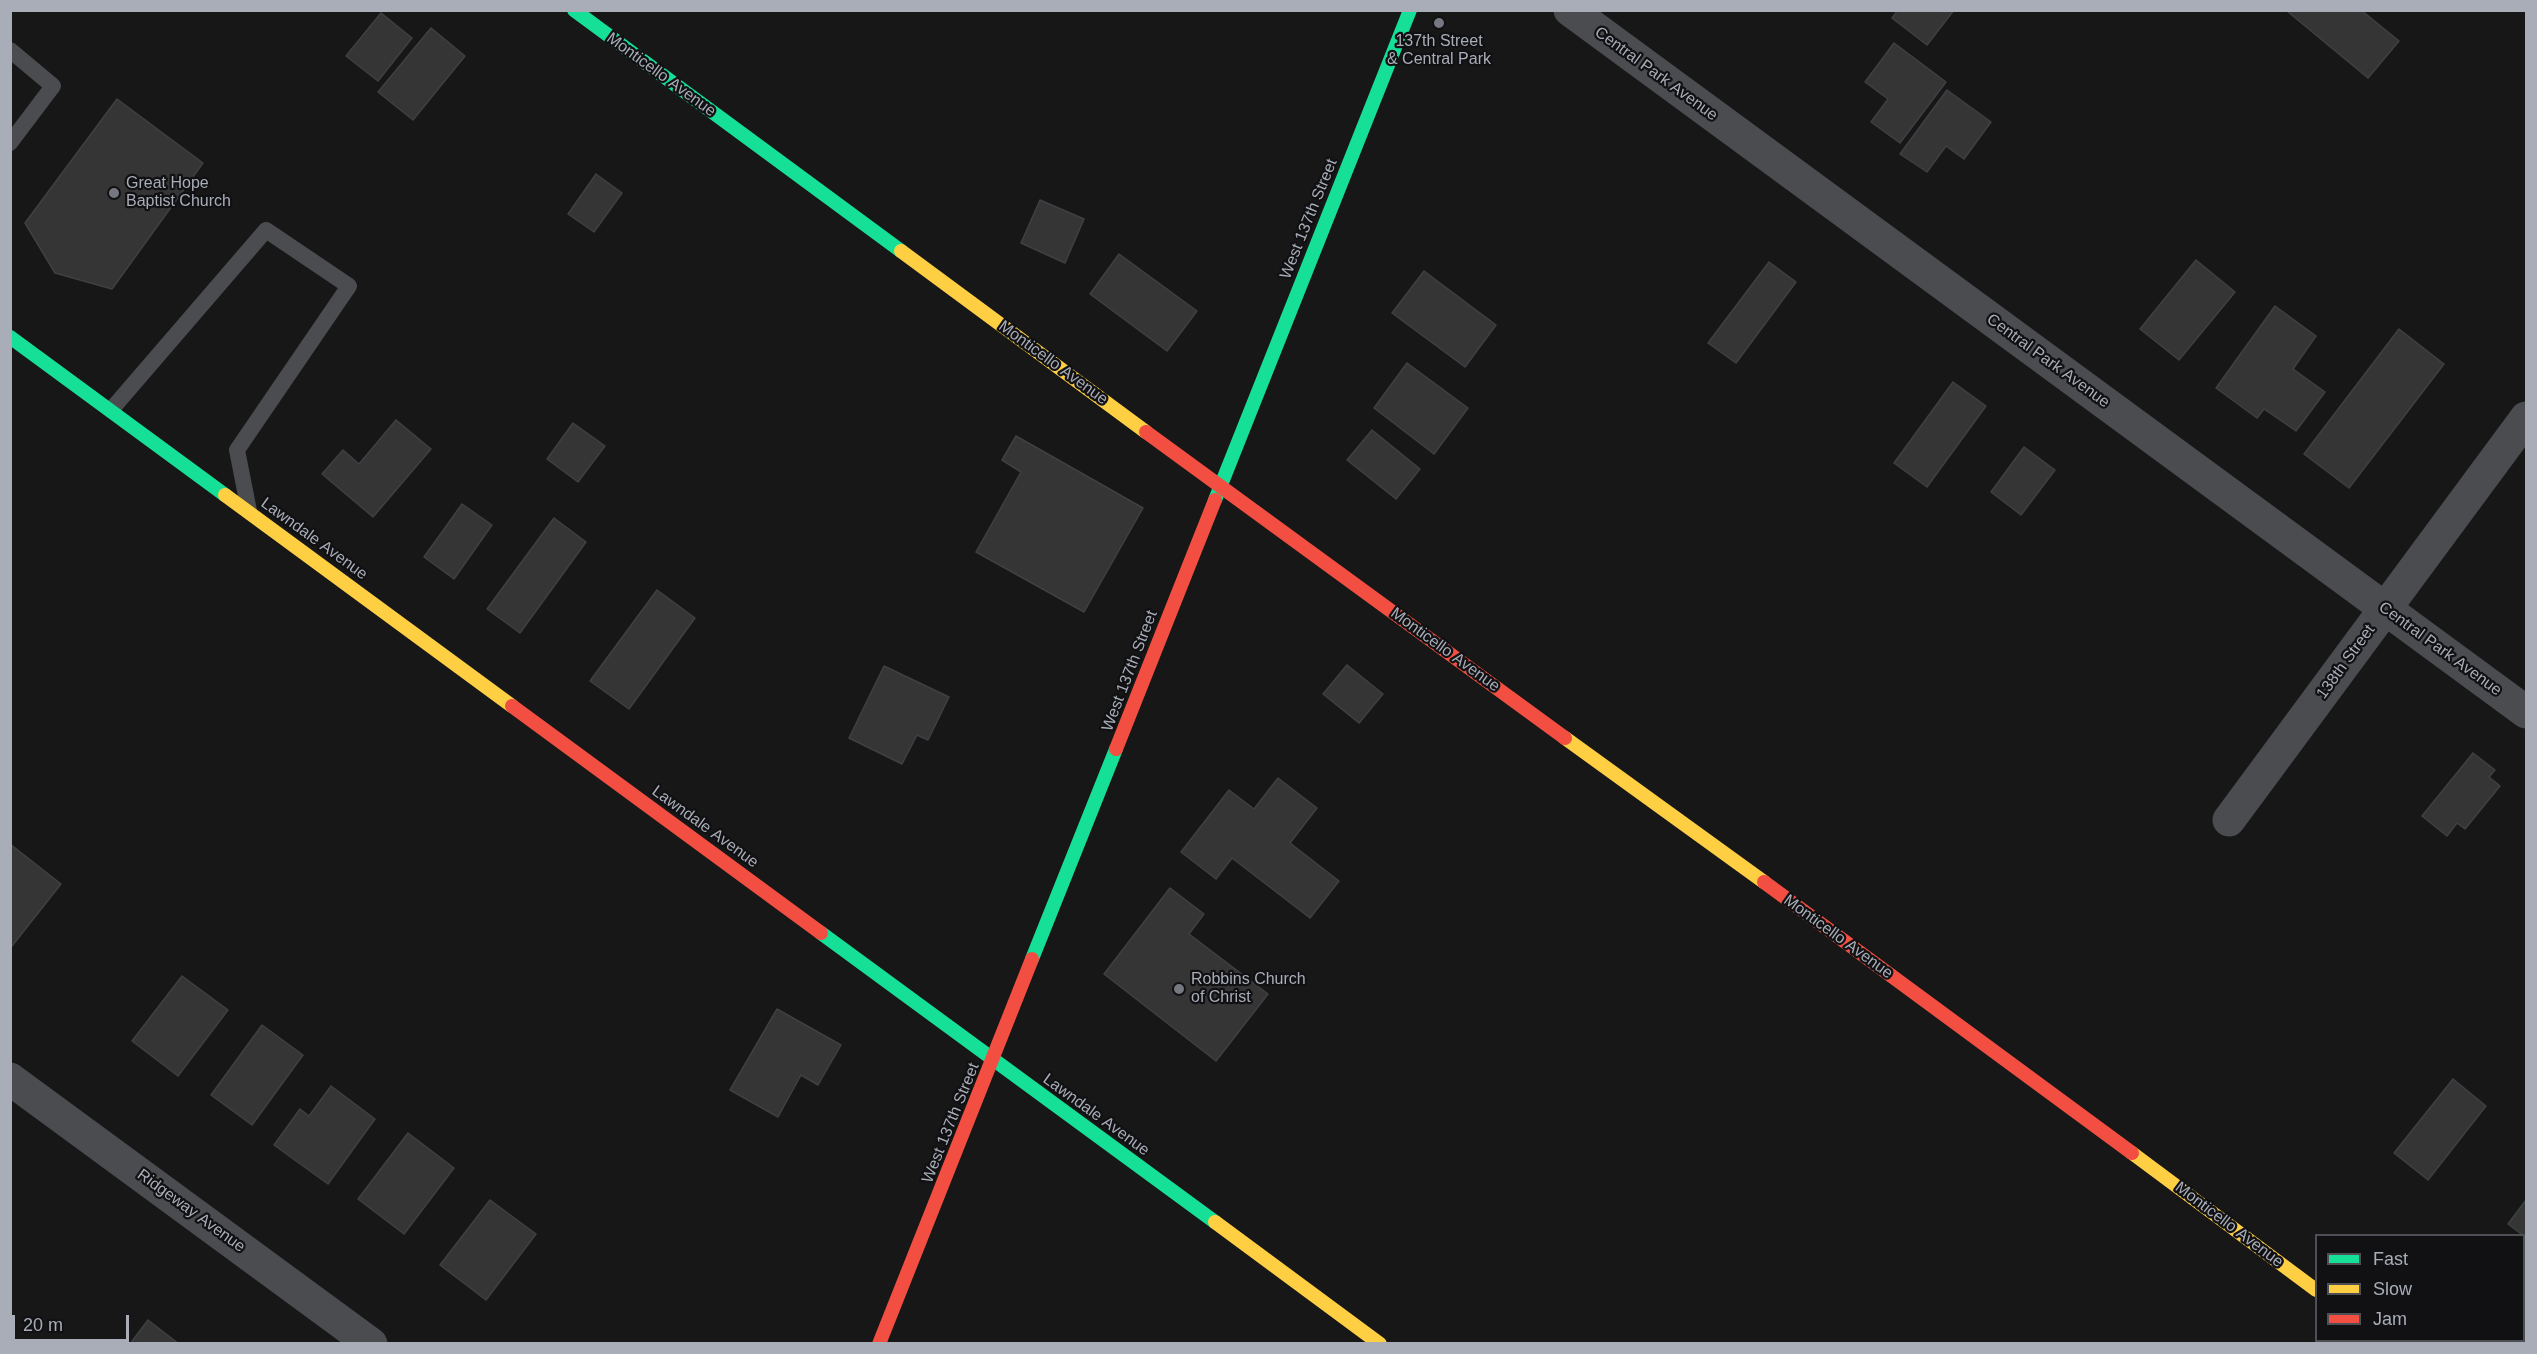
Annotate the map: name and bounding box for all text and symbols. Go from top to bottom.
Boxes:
marker: 137th Street & Central Park [1432,16,1446,30]
street label: Central Park Avenue [1591,23,1721,125]
street label: Monticello Avenue [603,29,719,121]
place label: 137th Street & Central Park [1387,32,1491,70]
street label: West 137th Street [1276,156,1342,282]
place label: Great Hope Baptist Church [126,174,231,212]
marker: Great Hope Baptist Church [107,186,121,200]
street label: Central Park Avenue [1983,310,2113,412]
street label: Monticello Avenue [995,317,1111,409]
street label: Lawndale Avenue [257,494,371,584]
street label: Central Park Avenue [2375,598,2505,700]
street label: Monticello Avenue [1387,604,1503,696]
street label: West 137th Street [1098,608,1162,734]
street label: 138th Street [2313,621,2379,703]
street label: Lawndale Avenue [648,782,762,872]
street label: Monticello Avenue [1780,891,1896,983]
place label: Robbins Church of Christ [1191,970,1306,1008]
marker: Robbins Church of Christ [1172,982,1186,996]
street label: West 137th Street [918,1060,984,1186]
street label: Lawndale Avenue [1039,1070,1153,1160]
street label: Ridgeway Avenue [133,1165,249,1257]
street label: Monticello Avenue [2171,1178,2287,1272]
legend [2315,1234,2525,1342]
text: Fast [2373,1249,2408,1269]
text: Slow [2373,1279,2412,1299]
scale bar [15,1303,132,1341]
text: Jam [2373,1309,2407,1329]
text: 20 m [23,1315,63,1335]

